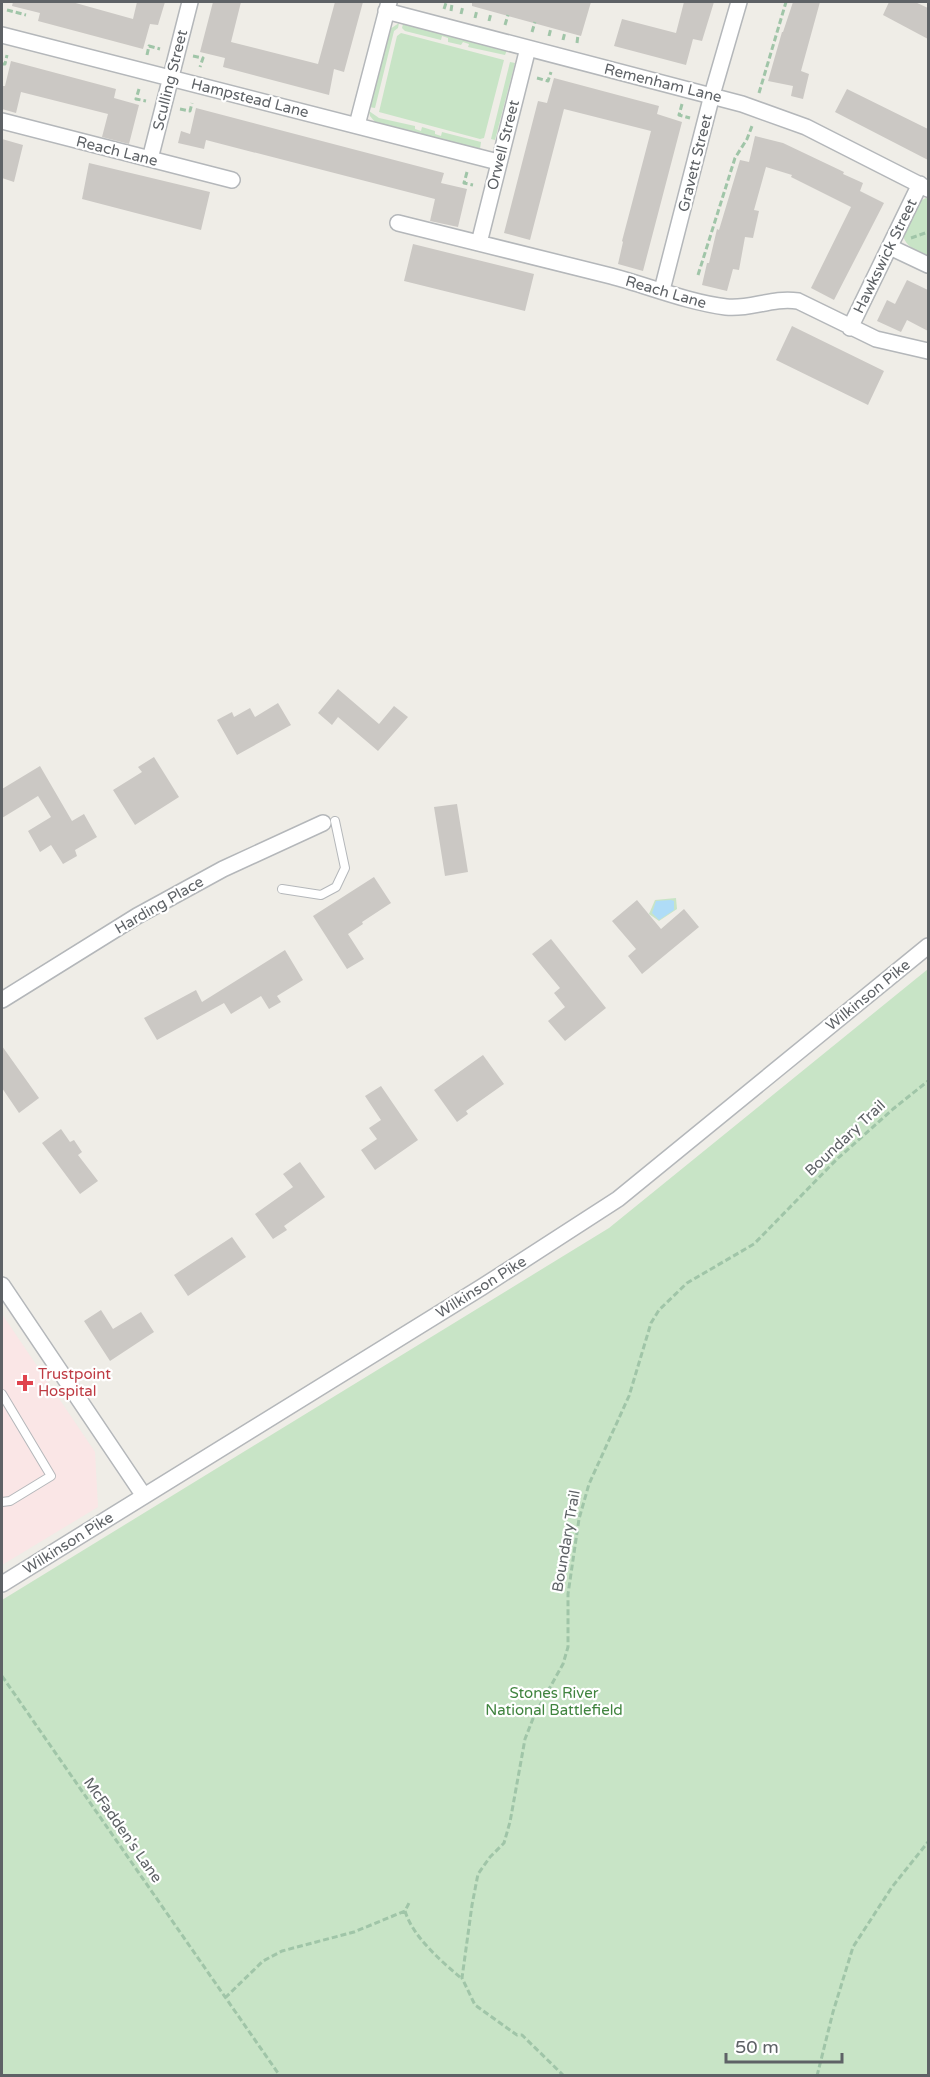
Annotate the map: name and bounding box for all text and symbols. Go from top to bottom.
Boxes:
street label: Sculling Street [149,28,191,132]
street label: Remenham Lane [602,60,724,106]
street label: Hampstead Lane [189,75,311,121]
street label: Orwell Street [483,98,523,192]
street label: Gravett Street [674,112,716,214]
street label: Reach Lane [74,132,160,170]
street label: Hawkswick Street [849,196,921,316]
street label: Reach Lane [623,272,709,312]
street label: Harding Place [111,872,207,938]
street label: Wilkinson Pike [822,956,914,1034]
street label: Boundary Trail [801,1096,889,1180]
street label: Wilkinson Pike [433,1252,529,1322]
place label: Trustpoint Hospital [38,1365,111,1400]
marker: Trustpoint Hospital [16,1374,34,1392]
street label: Boundary Trail [548,1489,584,1593]
street label: Wilkinson Pike [20,1508,116,1578]
park label: Stones River National Battlefield [485,1684,623,1719]
street label: McFadden's Lane [80,1774,166,1886]
scale bar [726,2026,842,2064]
text: 50 m [735,2036,779,2058]

